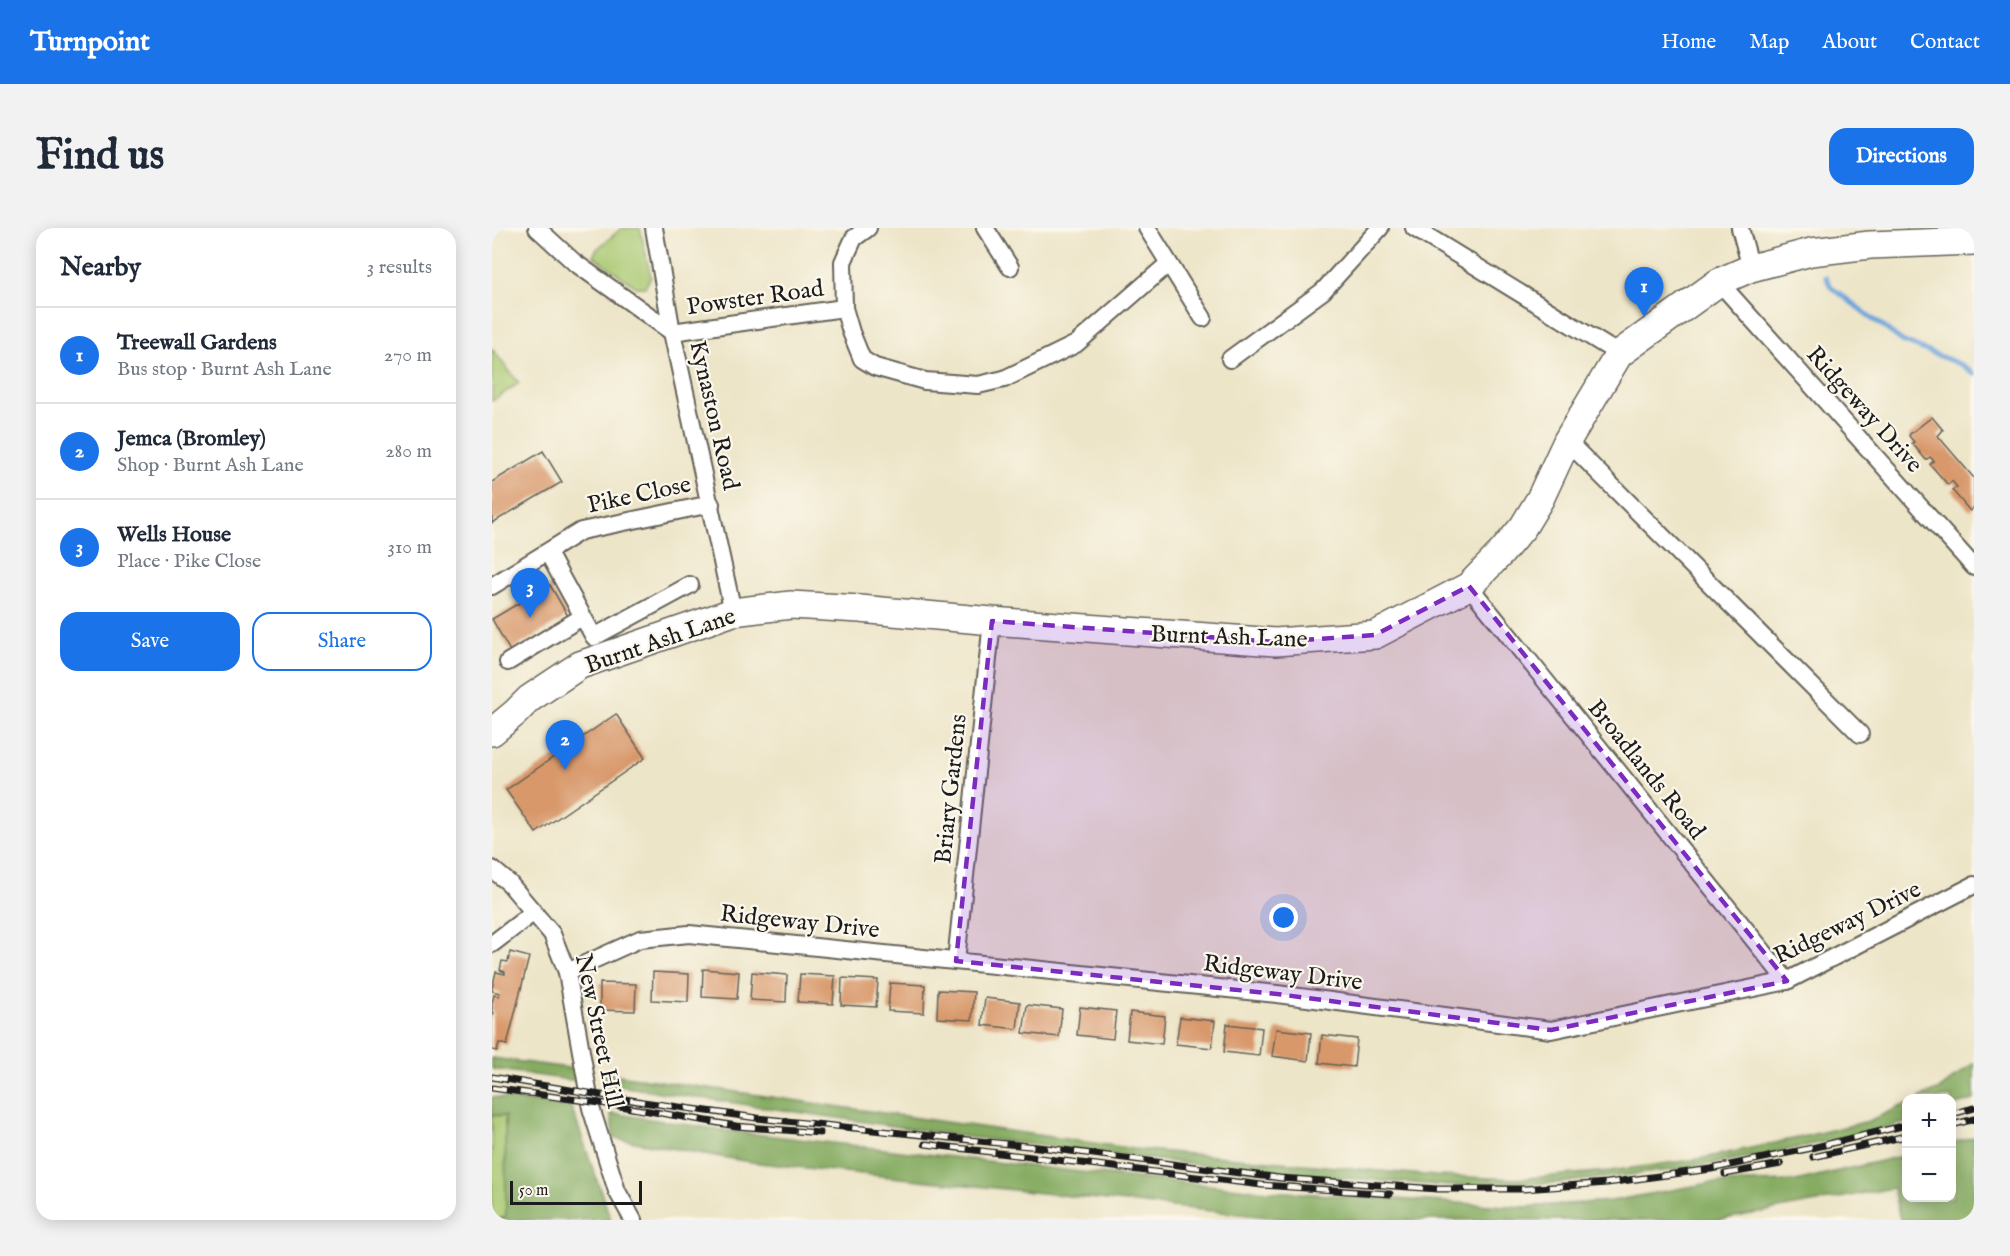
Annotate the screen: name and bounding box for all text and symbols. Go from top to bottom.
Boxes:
text: Turnpoint [30,25,150,60]
text: Home [1661,29,1716,56]
text: Map [1749,29,1789,56]
text: About [1822,29,1877,56]
text: Contact [1910,29,1980,56]
button: Directions [1829,128,1974,185]
text: Find us [36,130,164,183]
text: Nearby [60,251,141,284]
text: 3 results [367,255,432,280]
pin: 1 [1624,268,1664,317]
street label: Powster Road [685,274,826,323]
text: Treewall Gardens [117,329,277,357]
street label: Kynaston Road [681,338,746,493]
street label: Ridgeway Drive [1799,340,1929,480]
text: 1 [76,343,83,368]
text: 270 m [384,343,432,368]
text: Bus stop · Burnt Ash Lane [117,357,332,382]
text: Jemca (Bromley) [117,425,266,453]
text: 2 [75,439,84,464]
text: 280 m [385,439,432,464]
text: Shop · Burnt Ash Lane [117,453,304,478]
street label: Pike Close [585,469,694,522]
text: Wells House [117,521,231,549]
text: 3 [76,535,83,560]
text: 310 m [388,535,432,560]
text: Place · Pike Close [117,549,261,574]
pin: 3 [510,568,549,618]
street label: Burnt Ash Lane [581,601,740,682]
button: Save [60,612,240,671]
button: Share [252,612,432,671]
street label: Burnt Ash Lane [1150,619,1308,656]
street label: Broadlands Road [1580,694,1712,846]
street label: Briary Gardens [928,713,975,866]
pin: 2 [546,720,584,770]
street label: Ridgeway Drive [1769,874,1926,972]
street label: Ridgeway Drive [719,899,881,946]
your location [1269,903,1298,932]
street label: Ridgeway Drive [1201,948,1364,999]
street label: New Street Hill [567,951,630,1112]
map controls [1902,1094,1956,1202]
button: + [1902,1094,1956,1148]
button: − [1902,1148,1956,1202]
scale bar [510,1178,642,1206]
text: 50 m [519,1181,548,1201]

